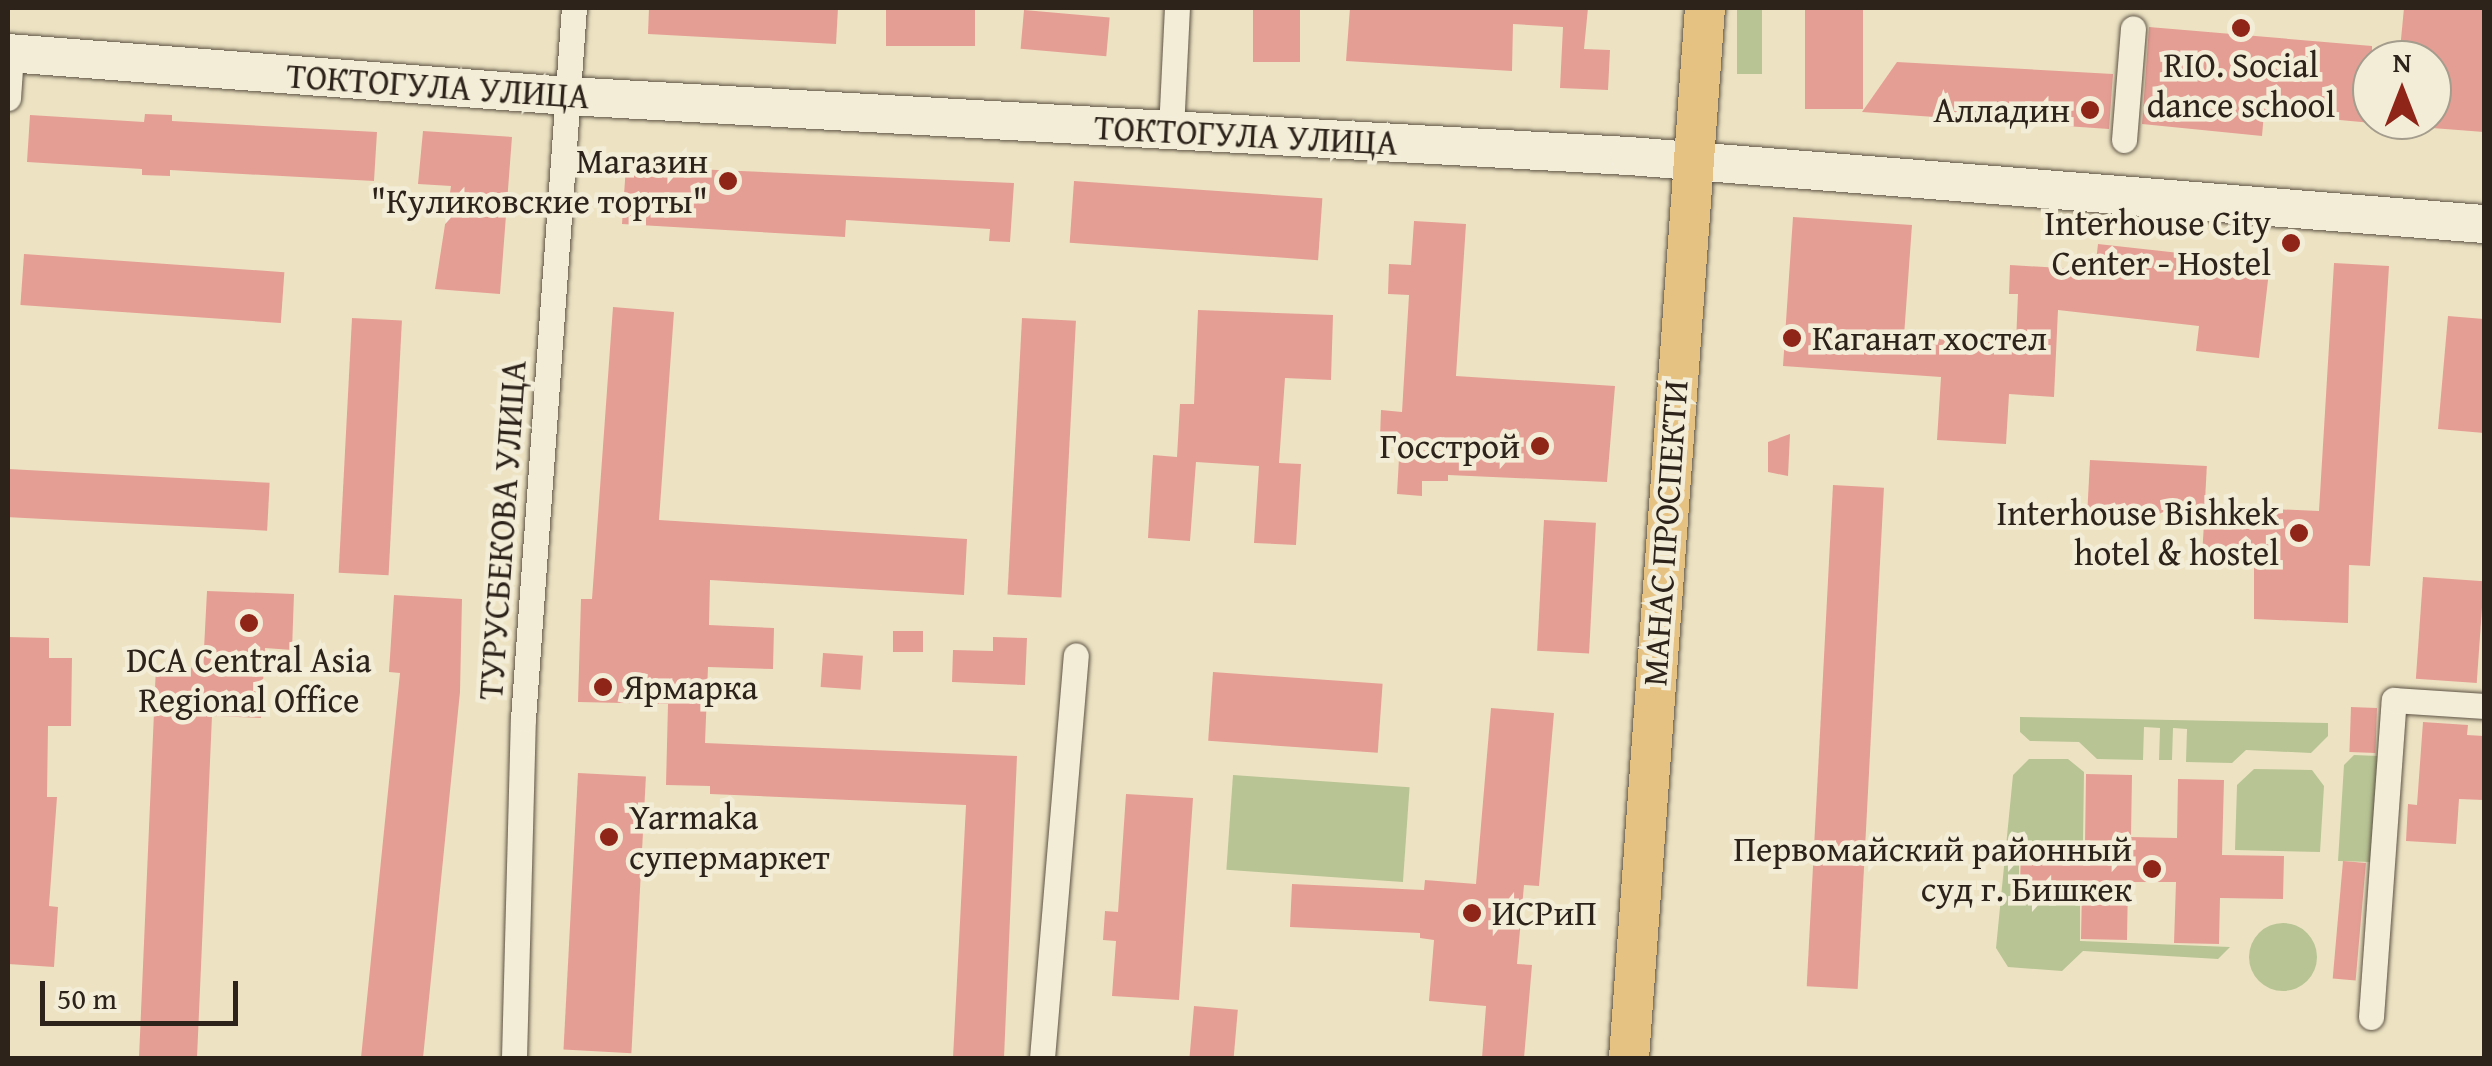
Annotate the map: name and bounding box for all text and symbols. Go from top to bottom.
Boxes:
marker: RIO. Social dance school [2230,17,2252,39]
north arrow [2352,40,2452,140]
text: N [2393,41,2411,82]
place label: RIO. Social dance school [2147,44,2335,126]
street label: ТОКТОГУЛА УЛИЦА [285,54,591,118]
place label: Алладин [1933,89,2070,131]
marker: Алладин [2079,99,2101,121]
street label: ТОКТОГУЛА УЛИЦА [1093,106,1399,164]
place label: Магазин "Куликовские торты" [371,140,708,222]
marker: Магазин "Куликовские торты" [717,170,739,192]
place label: Interhouse City Center - Hostel [2044,202,2271,284]
marker: Interhouse City Center - Hostel [2280,232,2302,254]
place label: Каганат хостел [1812,317,2047,359]
marker: Каганат хостел [1781,327,1803,349]
street label: ТУРУСБЕКОВА УЛИЦА [469,359,535,701]
street label: МАНАС ПРОСПЕКТИ [1633,379,1697,687]
place label: Госстрой [1380,425,1520,467]
marker: Госстрой [1529,435,1551,457]
place label: Interhouse Bishkek hotel & hostel [1996,492,2279,574]
marker: Interhouse Bishkek hotel & hostel [2288,522,2310,544]
marker: DCA Central Asia Regional Office [238,612,260,634]
place label: DCA Central Asia Regional Office [126,639,372,721]
place label: Ярмарка [623,666,758,708]
marker: Ярмарка [592,676,614,698]
place label: Yarmaka супермаркет [629,796,830,878]
marker: Yarmaka супермаркет [598,826,620,848]
place label: Первомайский районный суд г. Бишкек [1733,828,2132,910]
marker: Первомайский районный суд г. Бишкек [2141,858,2163,880]
place label: ИСРиП [1492,892,1597,934]
marker: ИСРиП [1461,902,1483,924]
scale bar [45,961,242,1023]
text: 50 m [57,976,117,1020]

